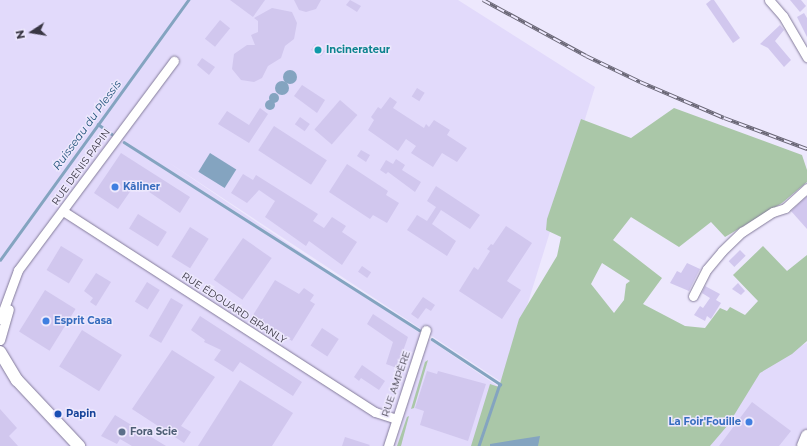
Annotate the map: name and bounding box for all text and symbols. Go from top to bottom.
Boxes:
north arrow [12,12,52,52]
text: N [12,29,28,40]
place label: Incinerateur [326,44,390,56]
marker: Incinerateur [313,45,323,55]
water label: Ruisseau du Plessis [50,78,124,172]
street label: RUE DENIS PAPIN [49,126,113,208]
place label: Kâliner [123,181,160,193]
marker: Kâliner [110,182,120,192]
street label: RUE ÉDOUARD BRANLY [179,270,289,346]
place label: Esprit Casa [54,315,112,327]
marker: Esprit Casa [41,316,51,326]
street label: RUE AMPÈRE [379,349,413,419]
place label: Papin [66,408,96,420]
marker: Papin [53,409,63,419]
place label: La Foir'Fouille [668,416,741,428]
marker: La Foir'Fouille [744,417,754,427]
place label: Fora Scie [130,426,177,438]
marker: Fora Scie [117,427,127,437]

